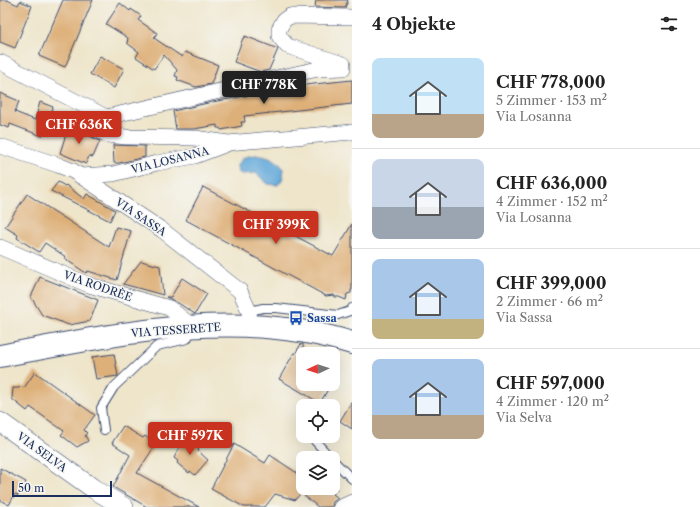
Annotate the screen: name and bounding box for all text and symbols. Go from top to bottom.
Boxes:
icon: filters [658,13,680,35]
text: 4 Objekte [372,14,456,34]
pin: CHF 778K [223,71,305,105]
text: CHF 778,000 [496,72,606,92]
icon: home [404,74,452,122]
text: CHF 778K [231,76,297,92]
text: 5 Zimmer · 153 m² [496,92,607,108]
text: Via Losanna [496,108,572,124]
pin: CHF 636K [38,111,120,145]
text: CHF 636K [45,116,113,132]
street label: VIA LOSANNA [129,143,211,177]
text: CHF 636,000 [496,173,607,193]
icon: home [404,175,452,223]
text: 4 Zimmer · 152 m² [496,193,608,209]
street label: VIA SASSA [112,194,170,240]
text: Via Losanna [496,209,572,225]
pin: CHF 399K [235,211,317,245]
text: CHF 399K [242,216,310,232]
street label: VIA RODRÈE [61,267,135,304]
text: CHF 399,000 [496,273,607,293]
icon: home [404,275,452,323]
text: 2 Zimmer · 66 m² [496,293,603,309]
text: Via Sassa [496,309,552,325]
bus stop icon: Sassa [288,310,304,326]
place label: Sassa [307,311,338,325]
street label: VIA TESSERETE [129,320,222,340]
north arrow [296,347,340,391]
map controls [296,347,340,495]
text: CHF 597,000 [496,373,605,393]
icon: home [404,375,452,423]
text: 4 Zimmer · 120 m² [496,393,609,409]
button: locate [296,399,340,443]
text: Via Selva [496,409,552,425]
pin: CHF 597K [149,422,231,456]
text: CHF 597K [157,427,223,443]
street label: VIA SELVA [13,429,70,475]
button: layers [296,451,340,495]
scale bar [12,479,112,498]
text: 50 m [18,481,44,495]

